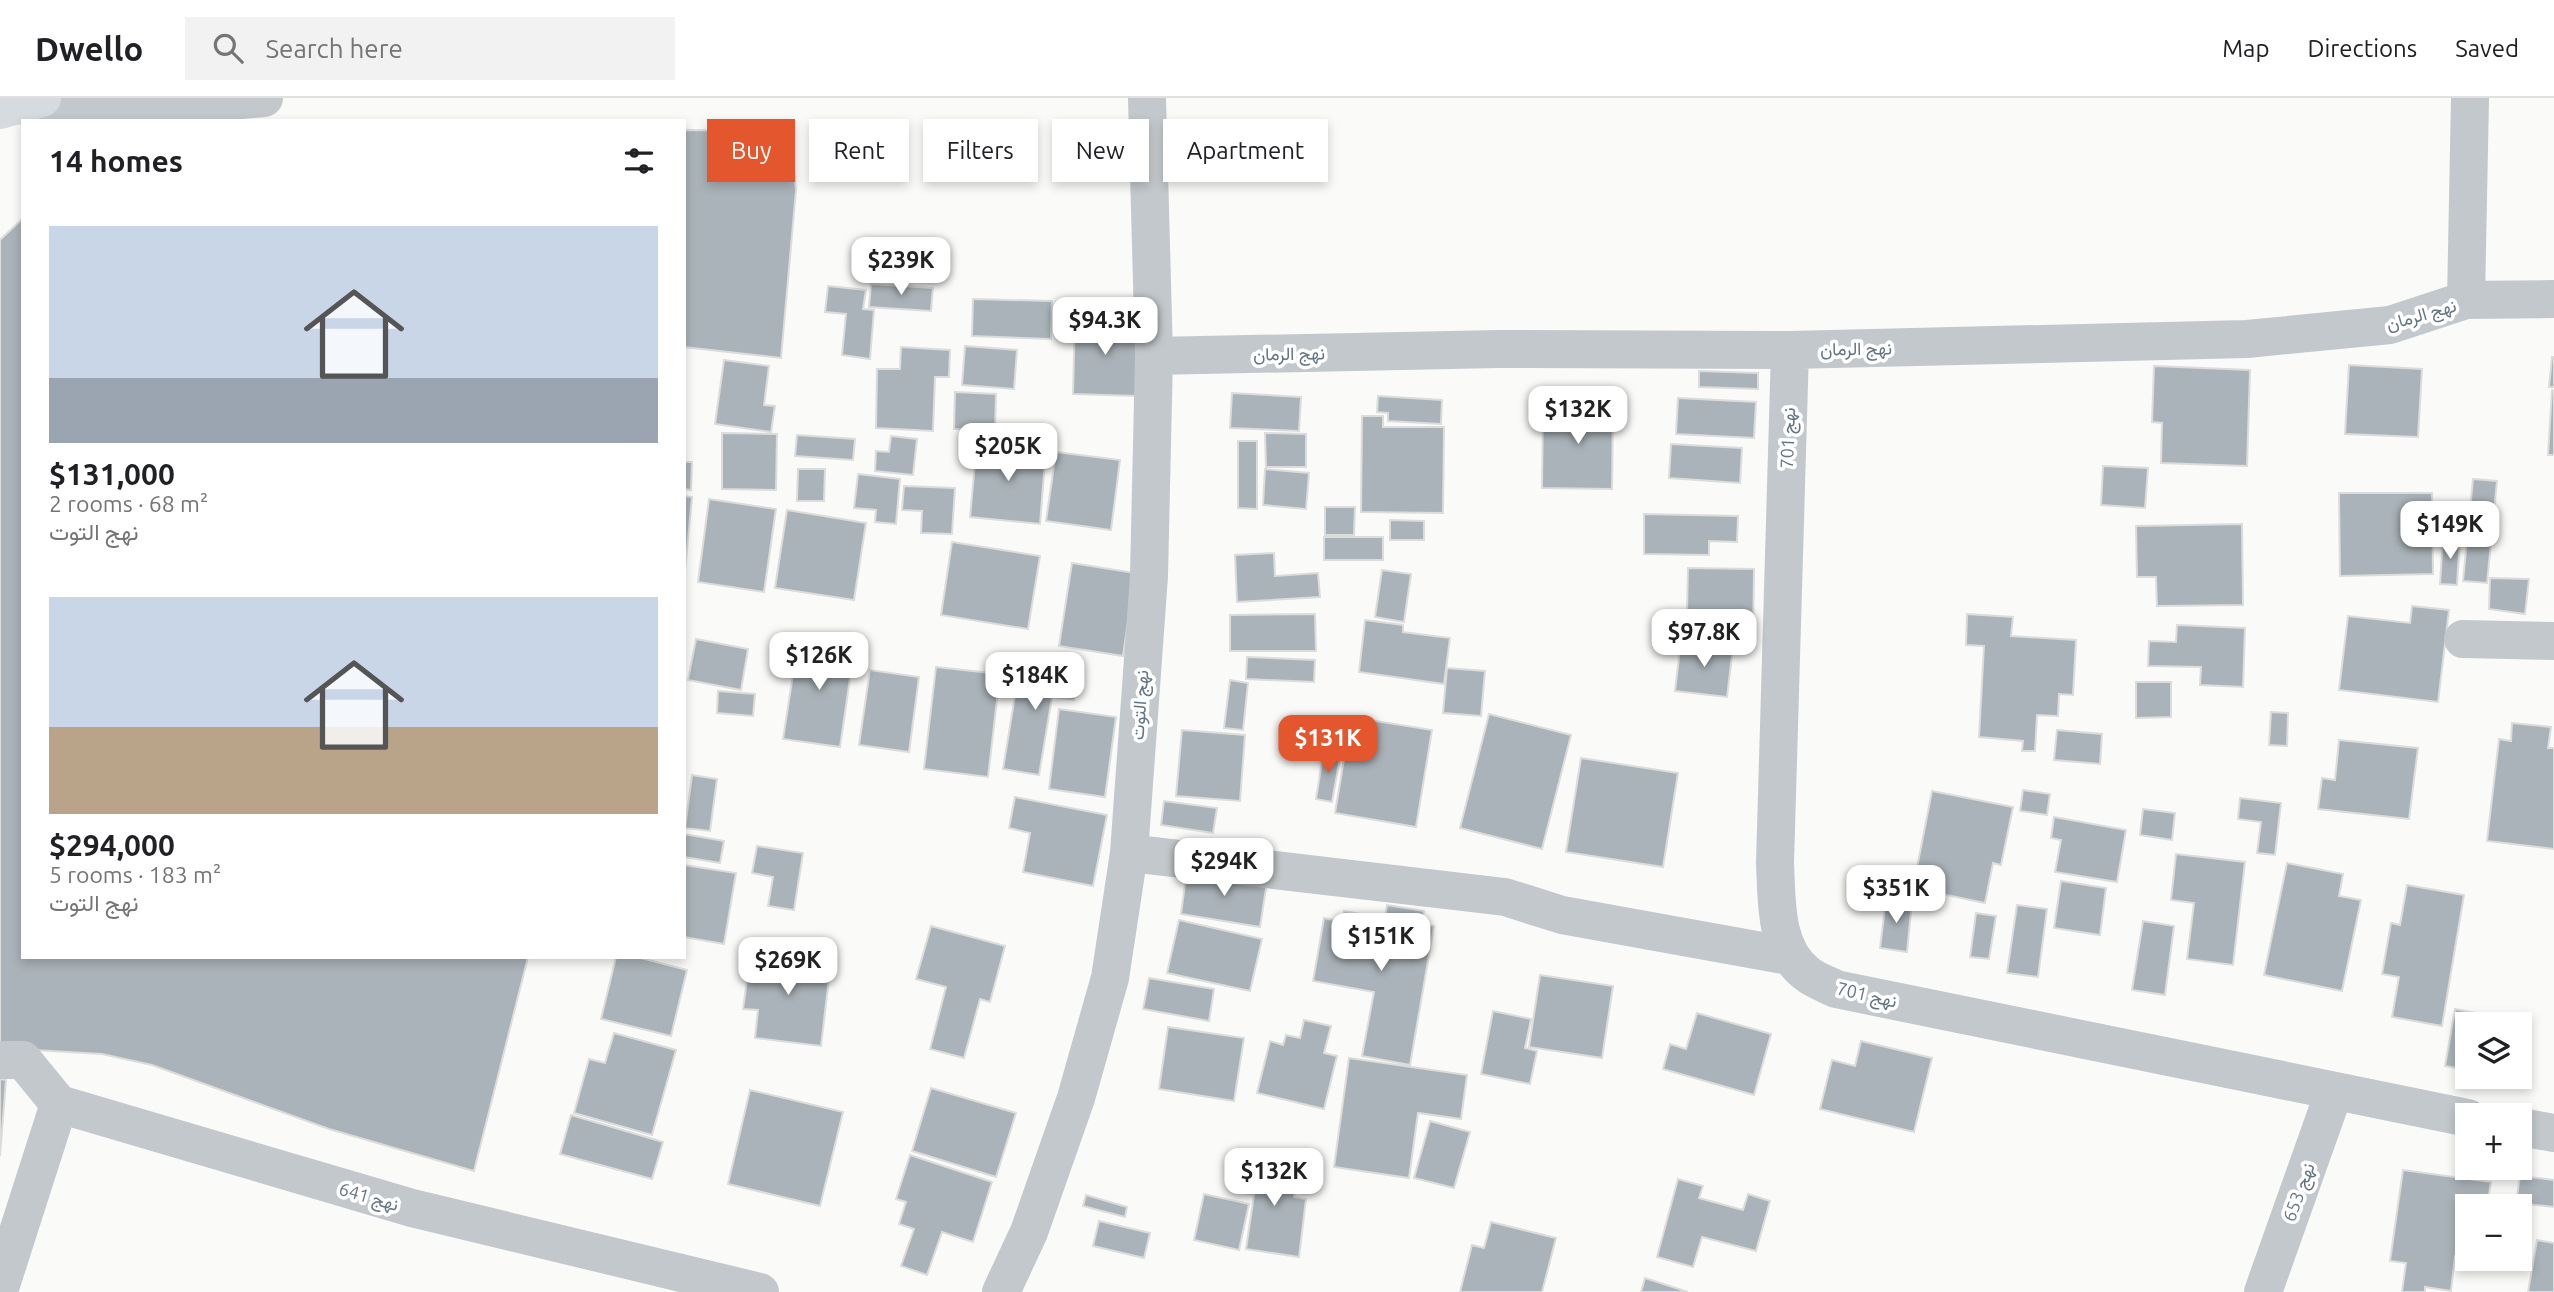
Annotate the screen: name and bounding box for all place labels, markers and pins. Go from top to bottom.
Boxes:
pin: $239K [852,238,950,297]
pin: $94.3K [1048,298,1162,357]
pin: $132K [1529,386,1627,446]
pin: $205K [959,424,1057,483]
pin: $149K [2401,502,2499,561]
pin: $97.8K [1647,610,1761,669]
pin: $126K [770,632,868,692]
pin: $184K [986,652,1084,712]
pin: $131K [1279,716,1377,775]
pin: $294K [1175,838,1273,898]
pin: $351K [1847,866,1945,925]
pin: $151K [1332,914,1430,973]
pin: $269K [739,937,837,997]
pin: $132K [1225,1148,1323,1208]

